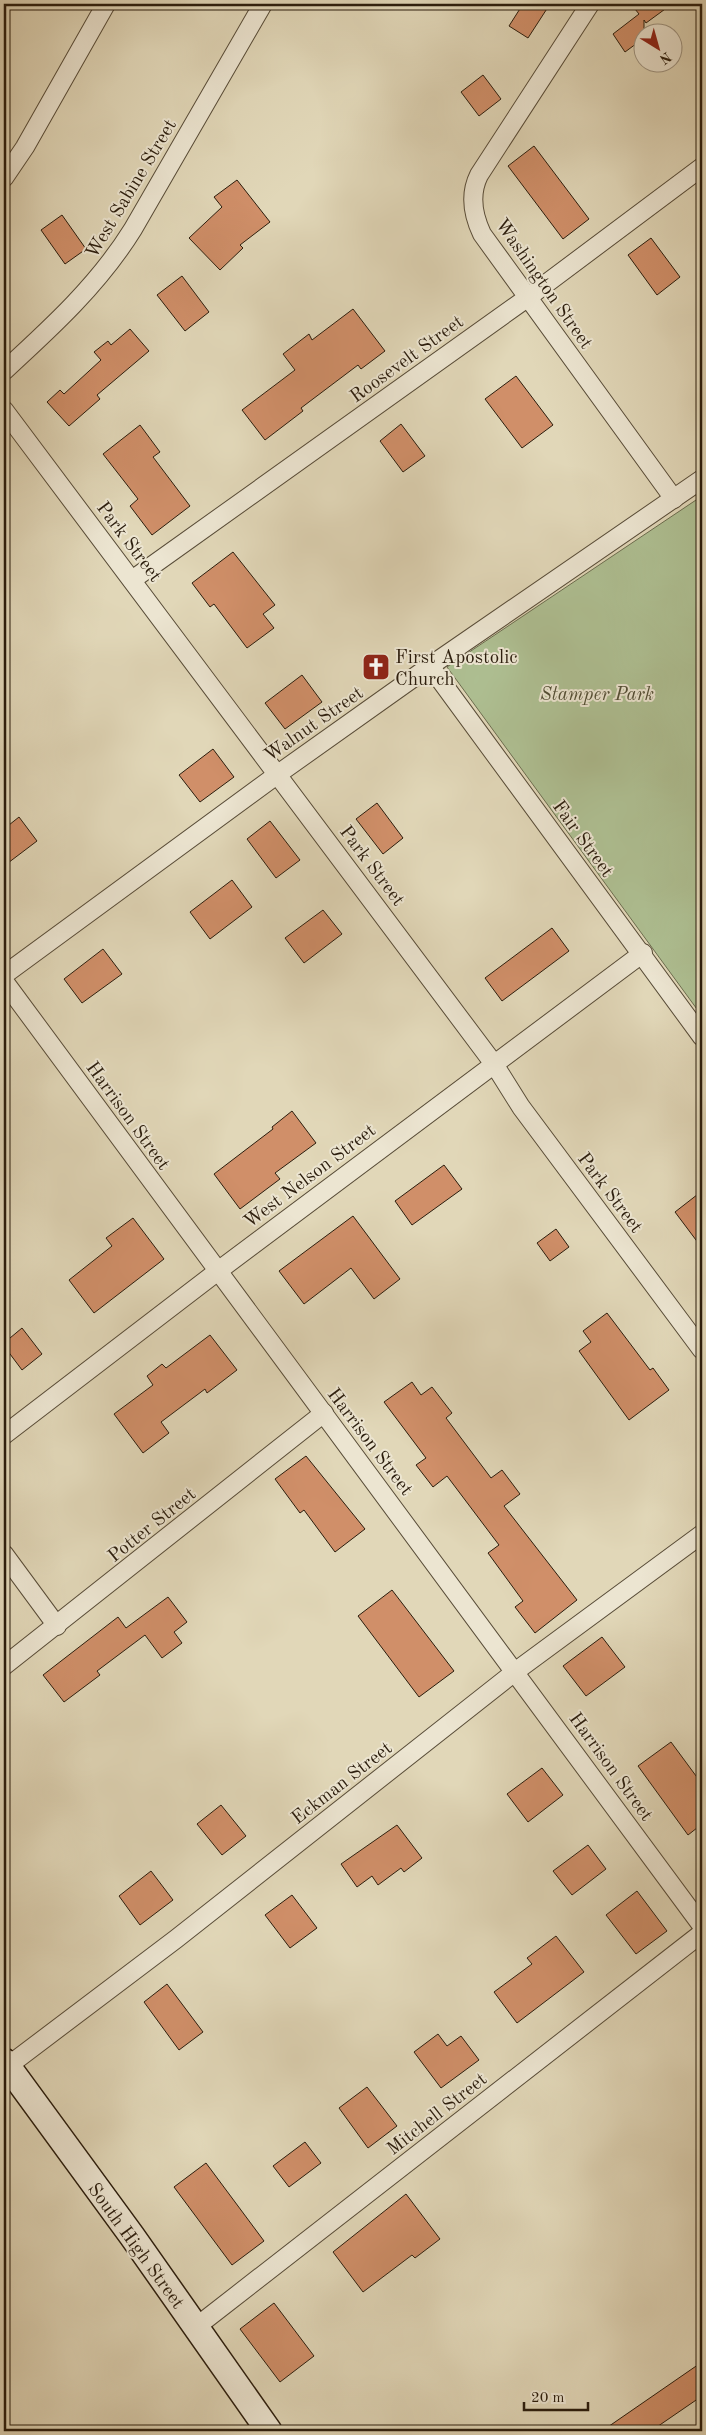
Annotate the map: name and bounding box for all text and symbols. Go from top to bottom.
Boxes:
north arrow [634,22,684,72]
text: N [656,49,674,67]
street label: West Sabine Street [83,117,181,262]
street label: Washington Street [491,216,595,353]
street label: Roosevelt Street [347,313,468,407]
street label: Park Street [92,499,164,586]
place label: First Apostolic Church [395,649,518,690]
church icon: First Apostolic Church [361,652,391,682]
street label: Walnut Street [261,684,367,766]
park label: Stamper Park [540,686,654,705]
street label: Fair Street [548,798,616,881]
street label: Park Street [335,823,407,910]
street label: Harrison Street [81,1059,172,1174]
street label: West Nelson Street [241,1121,380,1233]
street label: Park Street [573,1150,645,1237]
street label: Harrison Street [323,1385,415,1500]
street label: Potter Street [105,1485,200,1567]
street label: Harrison Street [564,1710,655,1825]
street label: Eckman Street [289,1739,396,1829]
street label: Mitchell Street [384,2070,491,2160]
street label: South High Street [83,2180,187,2313]
scale bar [524,2380,587,2412]
text: 20 m [531,2391,565,2406]

